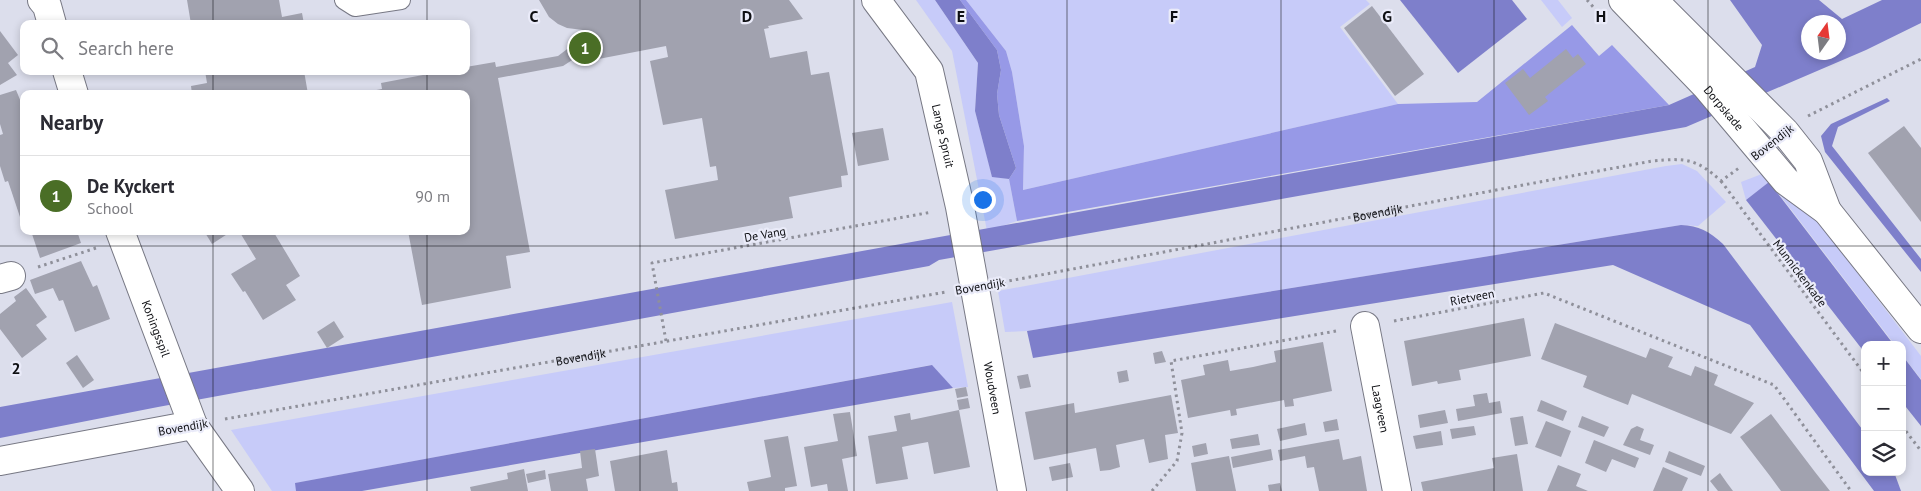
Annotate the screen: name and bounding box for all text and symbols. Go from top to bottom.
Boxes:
text: C [530,6,539,26]
text: D [742,6,752,26]
text: E [957,6,965,26]
text: F [1170,6,1178,26]
text: G [1382,6,1392,26]
text: H [1596,6,1606,26]
north arrow [1801,15,1846,60]
search box [20,20,470,75]
pin: 1 [569,29,601,67]
icon: search [38,34,66,62]
text: Search here [78,36,174,60]
street label: Dorpskade [1701,82,1748,133]
street label: Lange Spruit [929,102,958,169]
text: Nearby [40,109,103,136]
street label: Bovendijk [1748,120,1797,163]
text: De Kyckert [87,174,174,198]
text: 1 [51,186,61,206]
text: 90 m [415,186,450,206]
your location [970,187,996,213]
text: School [87,198,133,218]
street label: Bovendijk [1351,200,1404,224]
street label: De Vang [743,223,787,245]
street label: Munnickenkade [1770,236,1830,310]
street label: Bovendijk [954,274,1006,298]
street label: Rietveen [1449,285,1495,309]
street label: Koningsspil [139,298,174,359]
map controls [1861,341,1906,476]
button: + [1861,341,1906,386]
street label: Bovendijk [554,345,607,368]
text: 2 [11,358,21,378]
street label: Woudveen [981,360,1005,415]
street label: Laagveen [1369,383,1393,434]
button: − [1861,386,1906,431]
street label: Bovendijk [157,415,209,439]
button: layers [1861,431,1906,476]

